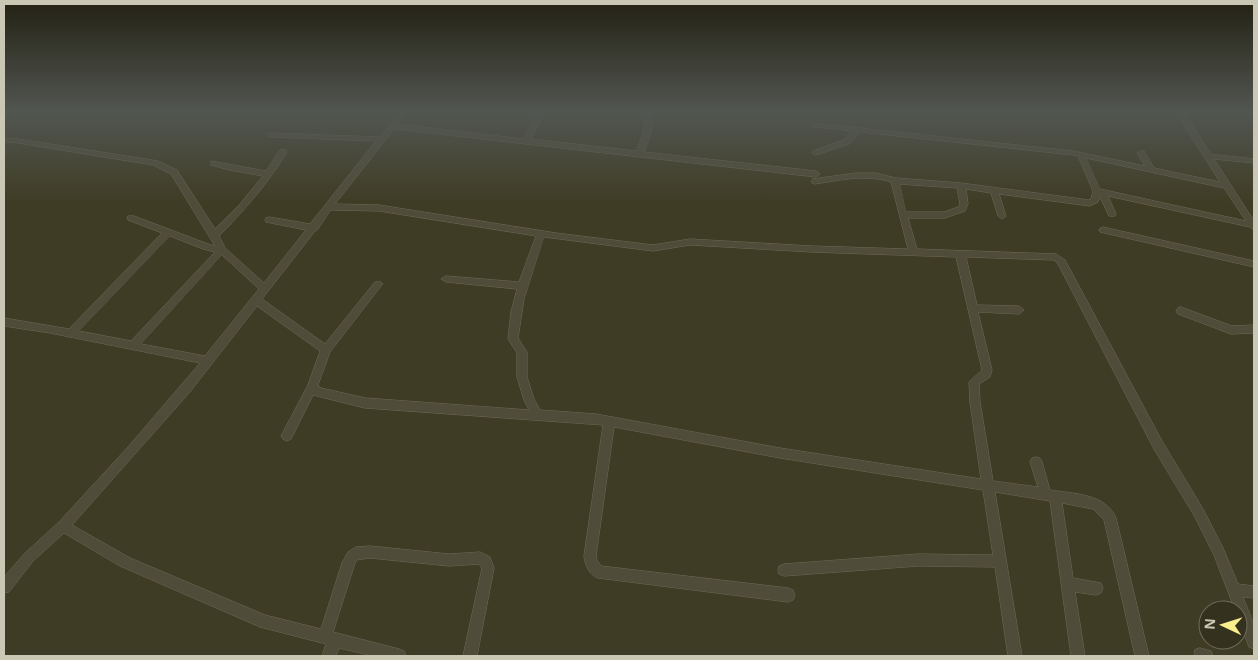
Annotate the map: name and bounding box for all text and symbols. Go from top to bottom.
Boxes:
north arrow [1198,600,1248,650]
text: N [1200,618,1219,630]

